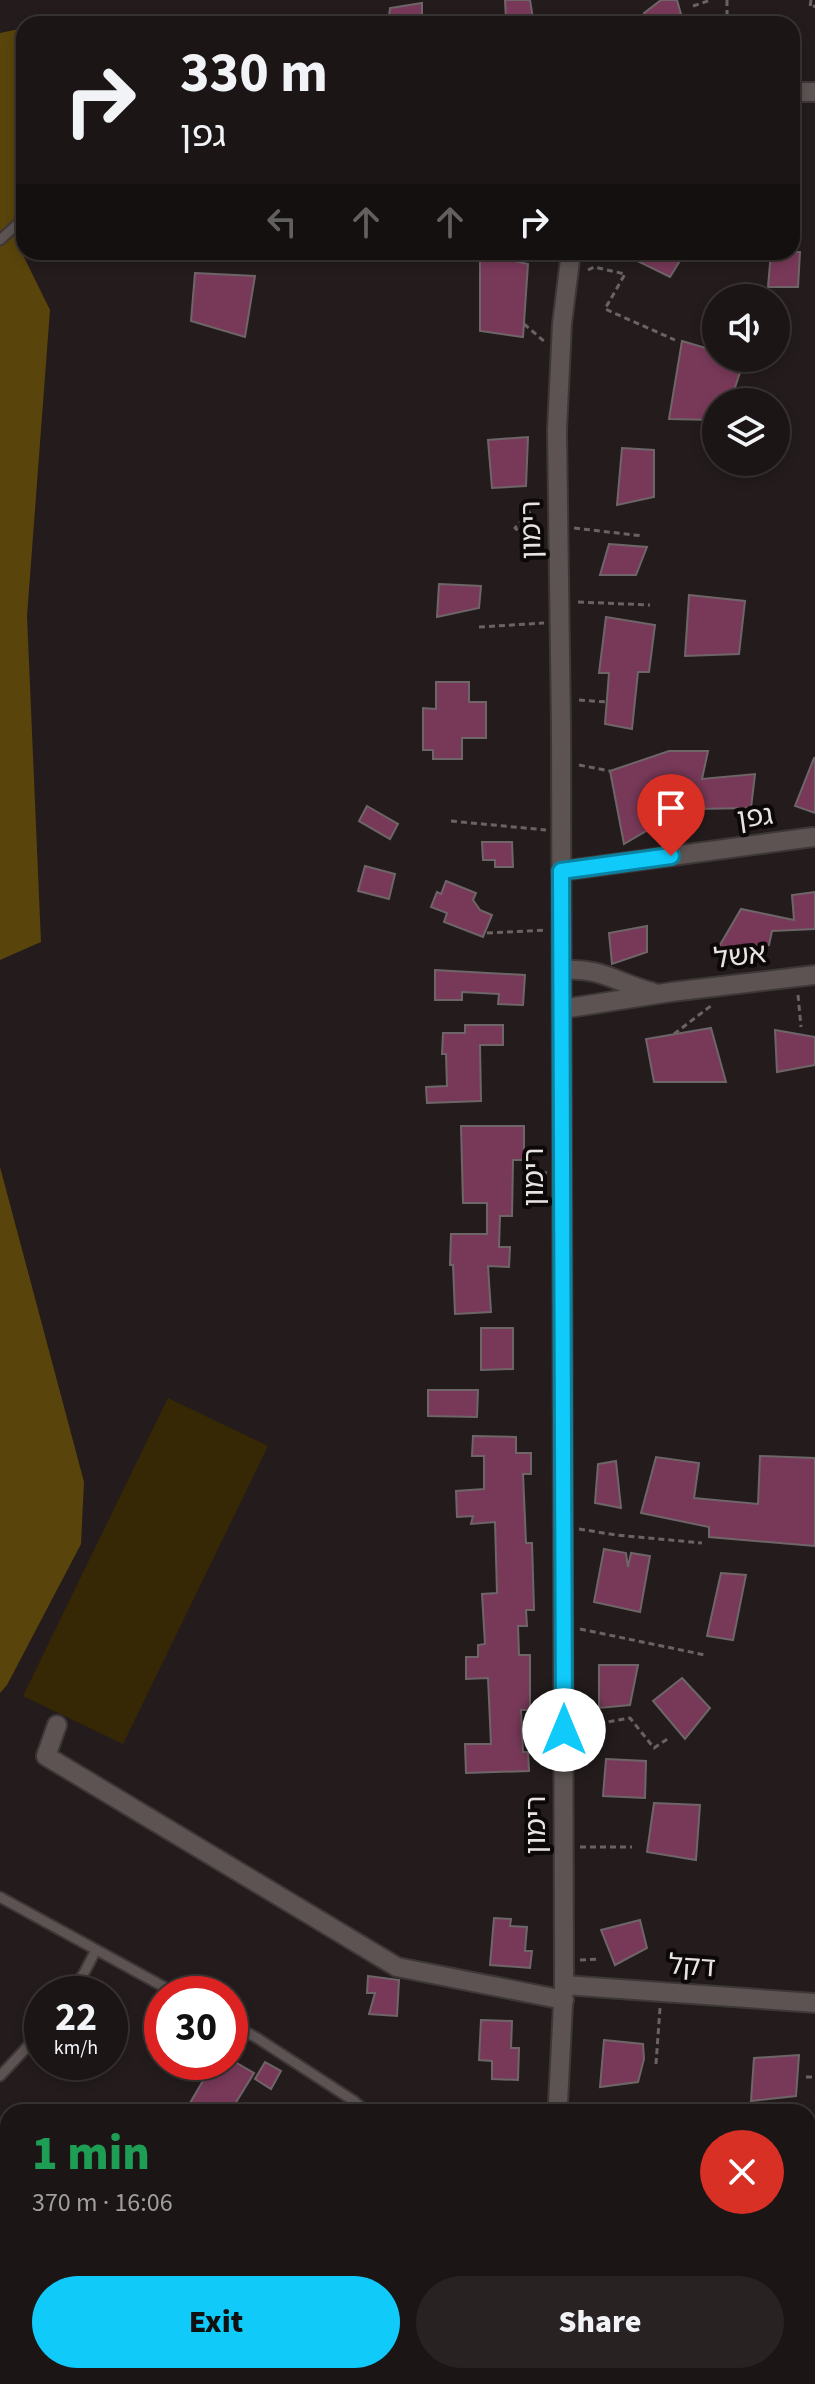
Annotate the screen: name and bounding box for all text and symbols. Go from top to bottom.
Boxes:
text: 330 m [180,34,328,113]
icon: right [48,48,152,152]
text: גפן [180,109,226,160]
icon: left [260,200,304,244]
icon: ahead [344,200,388,244]
icon: ahead [428,200,472,244]
icon: right [512,200,556,244]
map controls [702,284,790,476]
button: sound [702,284,790,372]
button: layers [702,388,790,476]
street label: רימון [510,500,552,560]
pin [637,774,705,856]
icon: arrive [649,786,693,830]
street label: גפן [734,795,776,839]
street label: אשל [712,933,768,979]
street label: רימון [514,1148,554,1206]
position arrow [522,1688,606,1772]
street label: רימון [516,1796,556,1854]
street label: דקל [667,1944,717,1988]
speed limit sign: 30 [144,1976,248,2080]
text: 22 [55,1989,97,2046]
text: km/h [54,2034,98,2062]
text: 1 min [32,2120,150,2188]
button: close [700,2130,784,2214]
text: 370 m · 16:06 [32,2184,173,2221]
button: Exit [32,2276,400,2368]
button: Share [416,2276,784,2368]

